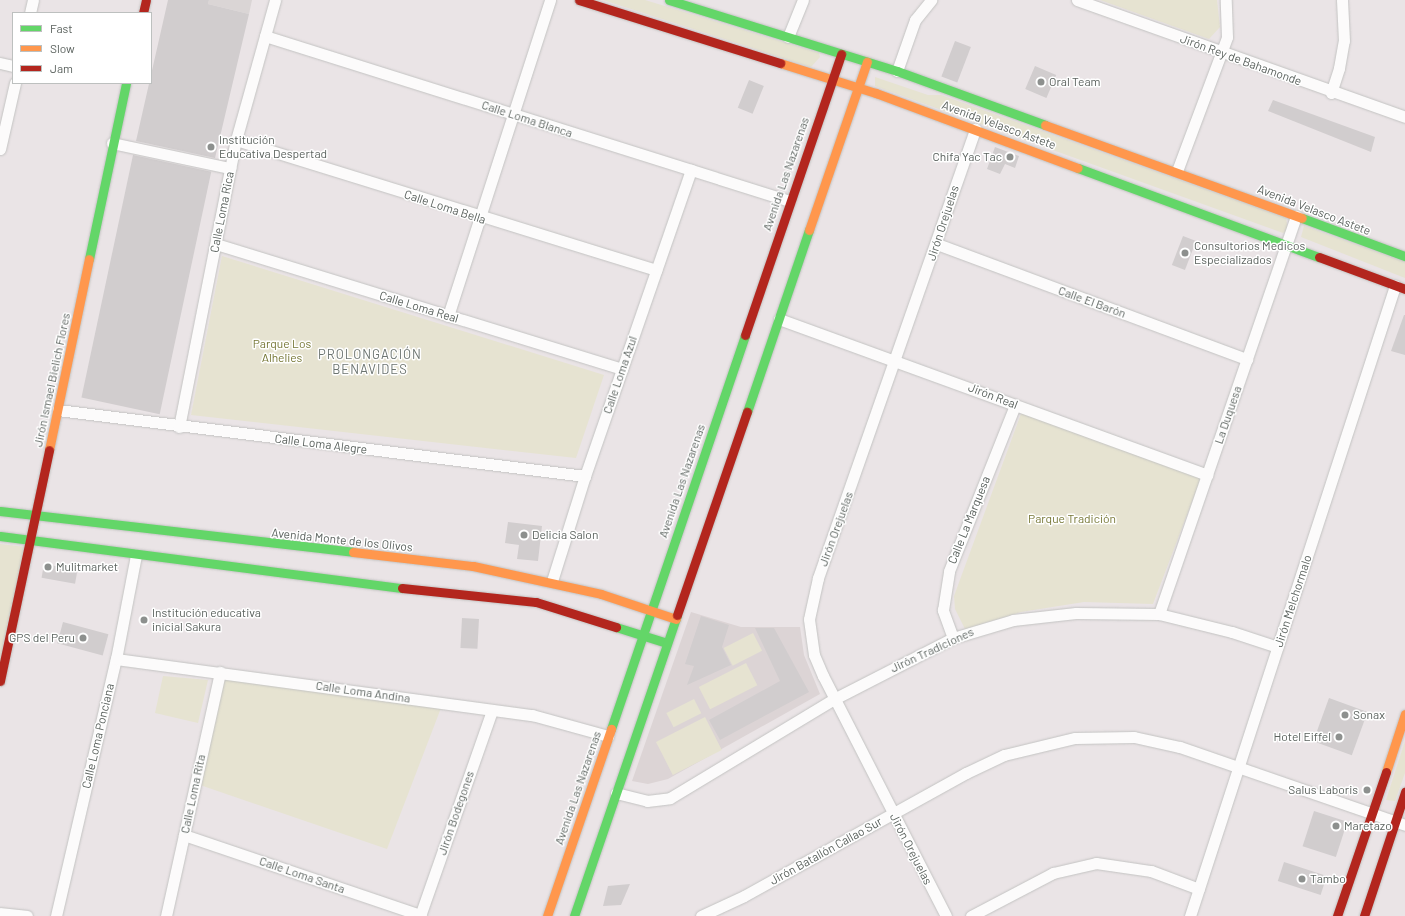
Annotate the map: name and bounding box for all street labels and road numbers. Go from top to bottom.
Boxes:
street label: Jirón Rey de Bahamonde [1178,31,1304,89]
street label: Calle Loma Blanca [480,98,574,140]
street label: Avenida Velasco Astete [940,98,1058,152]
street label: Avenida Las Nazarenas [760,115,812,233]
street label: Calle Loma Rica [207,170,237,254]
street label: Avenida Velasco Astete [1255,182,1373,238]
street label: Jirón Orejuelas [924,184,962,262]
street label: Calle Loma Bella [402,187,488,227]
street label: Calle El Barón [1056,283,1128,321]
street label: Calle Loma Real [378,288,460,326]
street label: Jirón Ismael Bielich Flores [31,312,73,448]
street label: Calle Loma Azul [600,334,640,416]
street label: Jirón Real [966,380,1020,412]
street label: La Duquesa [1211,384,1245,446]
street label: Avenida Las Nazarenas [656,422,708,540]
street label: Calle Loma Alegre [274,431,368,457]
street label: Calle La Marquesa [945,474,993,566]
street label: Jirón Orejuelas [816,490,856,568]
street label: Avenida Monte de los Olivos [271,525,413,555]
street label: Jirón Melchormalo [1271,553,1315,649]
street label: Jirón Tradiciones [888,624,976,676]
street label: Calle Loma Andina [315,678,411,706]
street label: Calle Loma Ponciana [79,682,117,790]
street label: Avenida Las Nazarenas [552,729,604,847]
street label: Calle Loma Rita [178,753,208,835]
street label: Jirón Bodegones [435,769,477,857]
street label: Jirón Orejuelas [887,811,935,887]
street label: Jirón Batallón Callao Sur [767,814,885,888]
street label: Calle Loma Santa [257,854,347,896]

